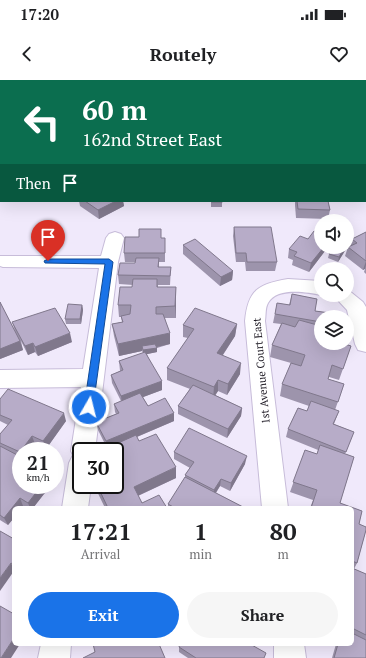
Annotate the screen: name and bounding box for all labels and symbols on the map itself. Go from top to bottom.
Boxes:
pin [31,220,65,261]
street label: 1st Avenue Court East [249,317,273,425]
position arrow [68,386,110,428]
speed limit sign: 30 [72,442,124,494]

